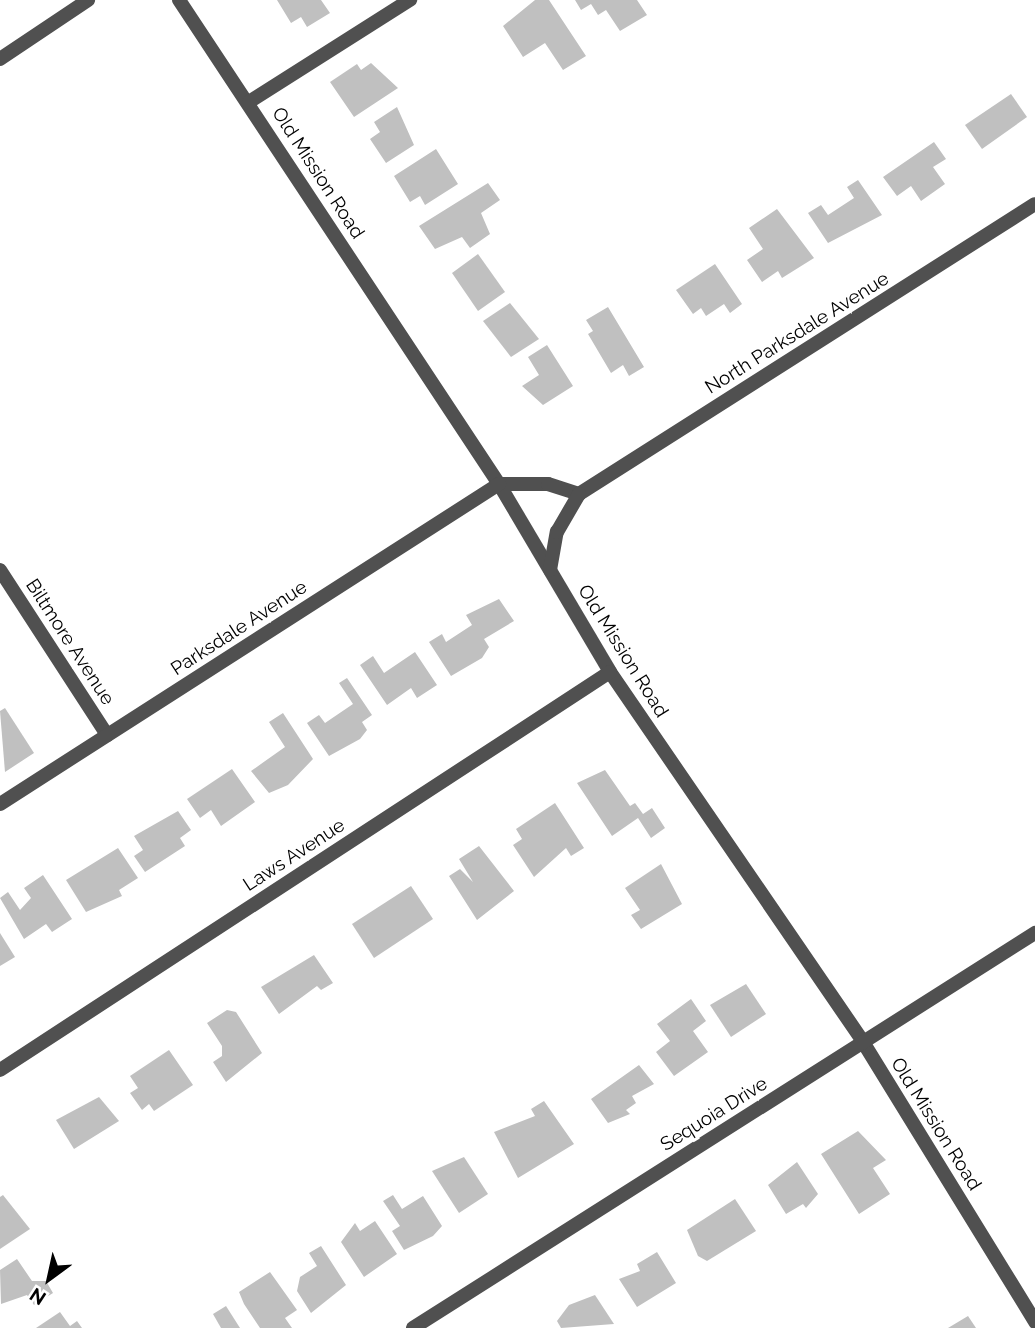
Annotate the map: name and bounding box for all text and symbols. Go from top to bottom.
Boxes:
street label: Old Mission Road [267,103,369,243]
street label: North Parksdale Avenue [701,267,893,399]
street label: Biltmore Avenue [21,575,119,709]
street label: Parksdale Avenue [167,575,311,681]
street label: Old Mission Road [573,580,673,722]
street label: Laws Avenue [239,814,349,896]
street label: Old Mission Road [886,1053,986,1195]
street label: Sequoia Drive [656,1072,772,1156]
north arrow [14,1244,84,1314]
text: N [25,1283,50,1310]

